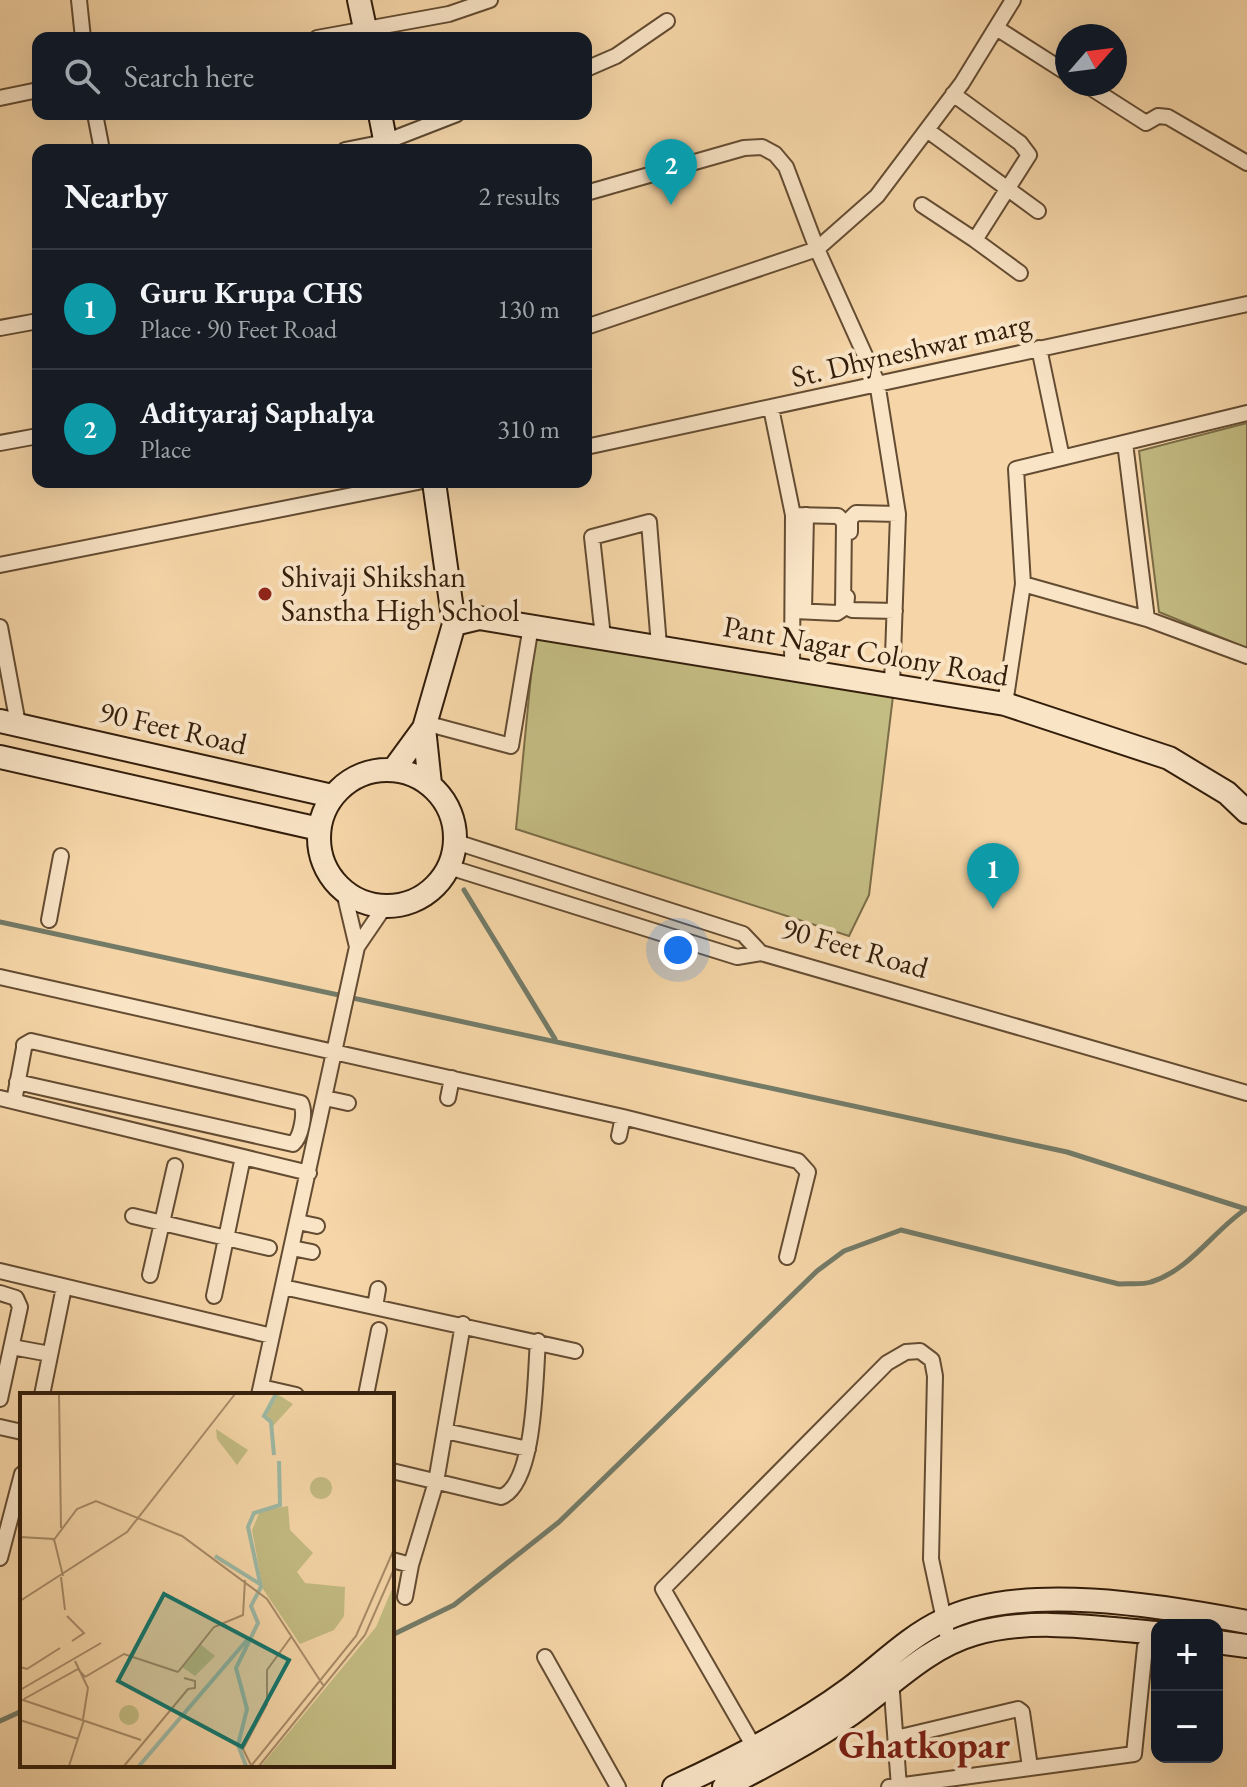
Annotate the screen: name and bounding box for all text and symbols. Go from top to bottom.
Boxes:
north arrow [1055,24,1127,96]
search box [32,32,592,120]
icon: search [60,54,104,98]
text: Search here [124,57,254,96]
pin: 2 [645,139,697,205]
text: Nearby [64,174,168,218]
text: 2 results [479,179,560,213]
text: Guru Krupa CHS [140,273,363,312]
text: 1 [83,292,97,326]
text: 130 m [497,292,560,326]
street label: St. Dhyneshwar marg [787,303,1035,396]
text: Place · 90 Feet Road [140,312,337,346]
text: Adityaraj Saphalya [140,393,374,432]
text: 2 [83,412,97,446]
text: 310 m [497,412,560,446]
text: Place [140,432,191,466]
place label: Shivaji Shikshan Sanstha High School [281,557,520,630]
marker: Shivaji Shikshan Sanstha High School [256,585,274,603]
street label: Pant Nagar Colony Road [720,606,1013,695]
street label: 90 Feet Road [95,692,252,764]
pin: 1 [967,843,1019,909]
street label: 90 Feet Road [777,908,934,987]
your location [658,930,698,970]
inset map [20,1393,394,1767]
map controls [1151,1619,1223,1763]
button: + [1151,1619,1223,1691]
button: − [1151,1691,1223,1763]
district label: Ghatkopar [838,1720,1010,1769]

